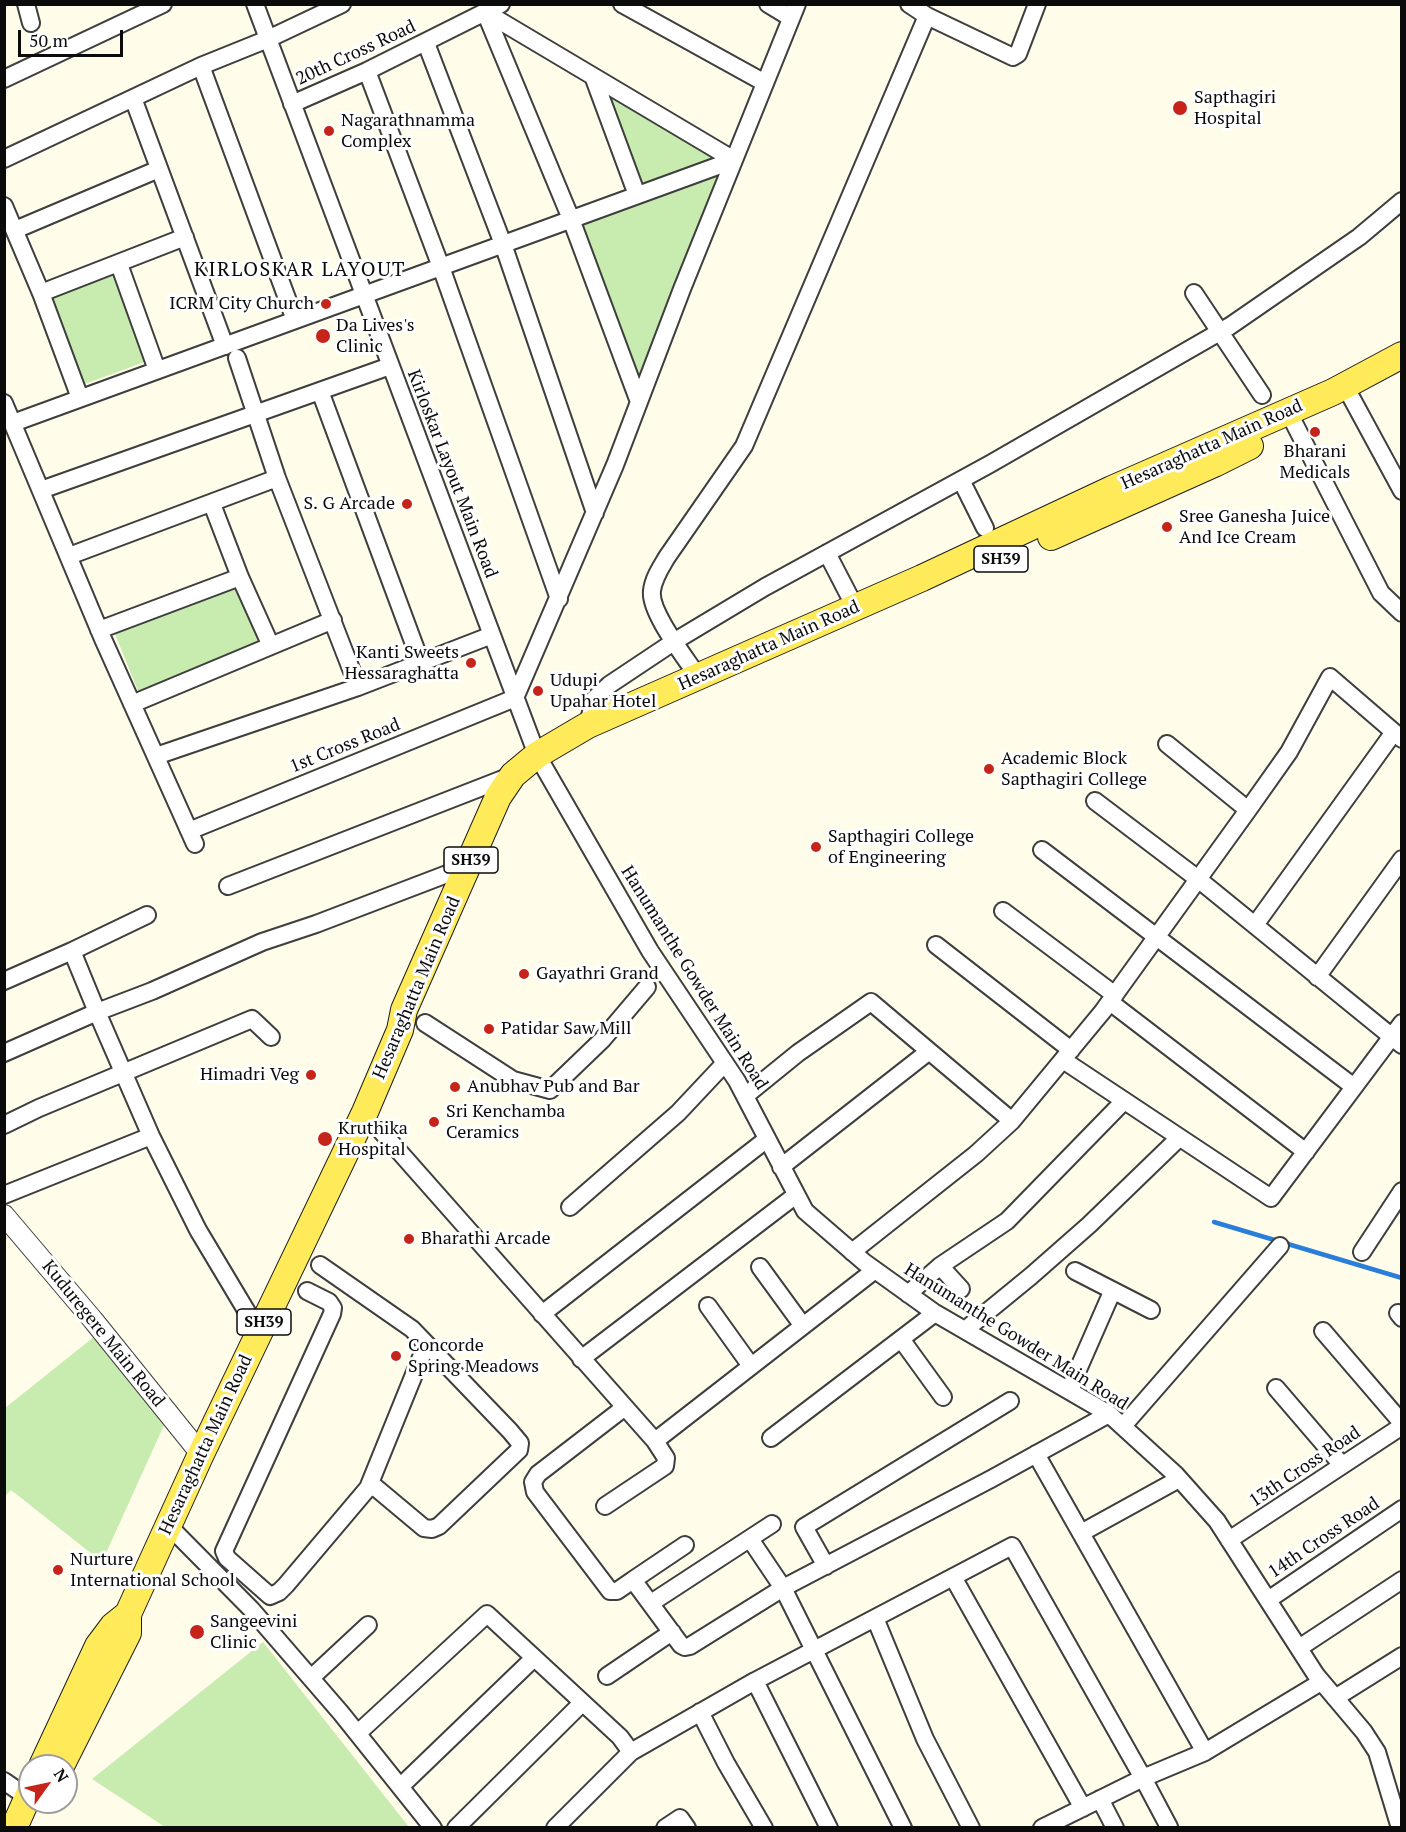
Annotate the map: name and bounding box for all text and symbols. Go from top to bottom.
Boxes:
street label: 20th Cross Road [293,16,419,90]
scale bar [21,18,126,56]
text: 50 m [29,28,68,52]
place label: Sapthagiri Hospital [1194,87,1276,130]
marker: Sapthagiri Hospital [1171,99,1189,117]
place label: Nagarathnamma Complex [341,110,475,152]
marker: Nagarathnamma Complex [322,124,336,138]
district label: KIRLOSKAR LAYOUT [194,258,406,282]
place label: ICRM City Church [169,293,314,315]
marker: ICRM City Church [319,297,333,311]
place label: Da Lives's Clinic [336,315,414,358]
marker: Da Lives's Clinic [314,327,332,345]
street label: Kirloskar Layout Main Road [402,367,502,581]
street label: Hesaraghatta Main Road [1118,395,1306,495]
marker: Bharani Medicals [1308,425,1322,439]
place label: Bharani Medicals [1280,441,1350,484]
place label: S. G Arcade [303,493,395,515]
marker: S. G Arcade [400,497,414,511]
place label: Sree Ganesha Juice And Ice Cream [1179,506,1330,548]
marker: Sree Ganesha Juice And Ice Cream [1160,520,1174,534]
road number: SH39 [974,546,1028,572]
street label: Hesaraghatta Main Road [675,596,863,696]
place label: Kanti Sweets Hessaraghatta [345,642,459,684]
marker: Kanti Sweets Hessaraghatta [464,656,478,670]
place label: Udupi Upahar Hotel [550,670,656,712]
marker: Udupi Upahar Hotel [531,684,545,698]
street label: 1st Cross Road [287,714,403,778]
place label: Academic Block Sapthagiri College [1001,748,1147,790]
marker: Academic Block Sapthagiri College [982,762,996,776]
place label: Sapthagiri College of Engineering [828,826,974,868]
marker: Sapthagiri College of Engineering [809,840,823,854]
road number: SH39 [444,847,498,873]
street label: Hanumanthe Gowder Main Road [616,862,772,1094]
street label: Hesaraghatta Main Road [369,893,465,1083]
place label: Gayathri Grand [536,963,659,985]
marker: Gayathri Grand [517,967,531,981]
place label: Patidar Saw Mill [501,1018,631,1040]
marker: Patidar Saw Mill [482,1022,496,1036]
place label: Himadri Veg [200,1064,299,1086]
marker: Himadri Veg [304,1068,318,1082]
place label: Anubhav Pub and Bar [467,1076,640,1098]
marker: Anubhav Pub and Bar [448,1080,462,1094]
place label: Sri Kenchamba Ceramics [446,1101,565,1144]
marker: Sri Kenchamba Ceramics [427,1115,441,1129]
place label: Kruthika Hospital [338,1118,408,1160]
marker: Kruthika Hospital [316,1130,334,1148]
place label: Bharathi Arcade [421,1228,550,1250]
marker: Bharathi Arcade [402,1232,416,1246]
street label: Kuduregere Main Road [37,1256,169,1412]
street label: Hanumanthe Gowder Main Road [900,1259,1132,1415]
road number: SH39 [237,1309,291,1335]
place label: Concorde Spring Meadows [408,1335,539,1378]
marker: Concorde Spring Meadows [389,1349,403,1363]
street label: Hesaraghatta Main Road [155,1351,257,1539]
street label: 13th Cross Road [1245,1422,1365,1512]
street label: 14th Cross Road [1264,1493,1384,1583]
place label: Nurture International School [70,1549,235,1592]
marker: Nurture International School [51,1563,65,1577]
place label: Sangeevini Clinic [210,1611,297,1654]
marker: Sangeevini Clinic [188,1623,206,1641]
north arrow [18,1754,78,1814]
text: N [49,1764,74,1786]

